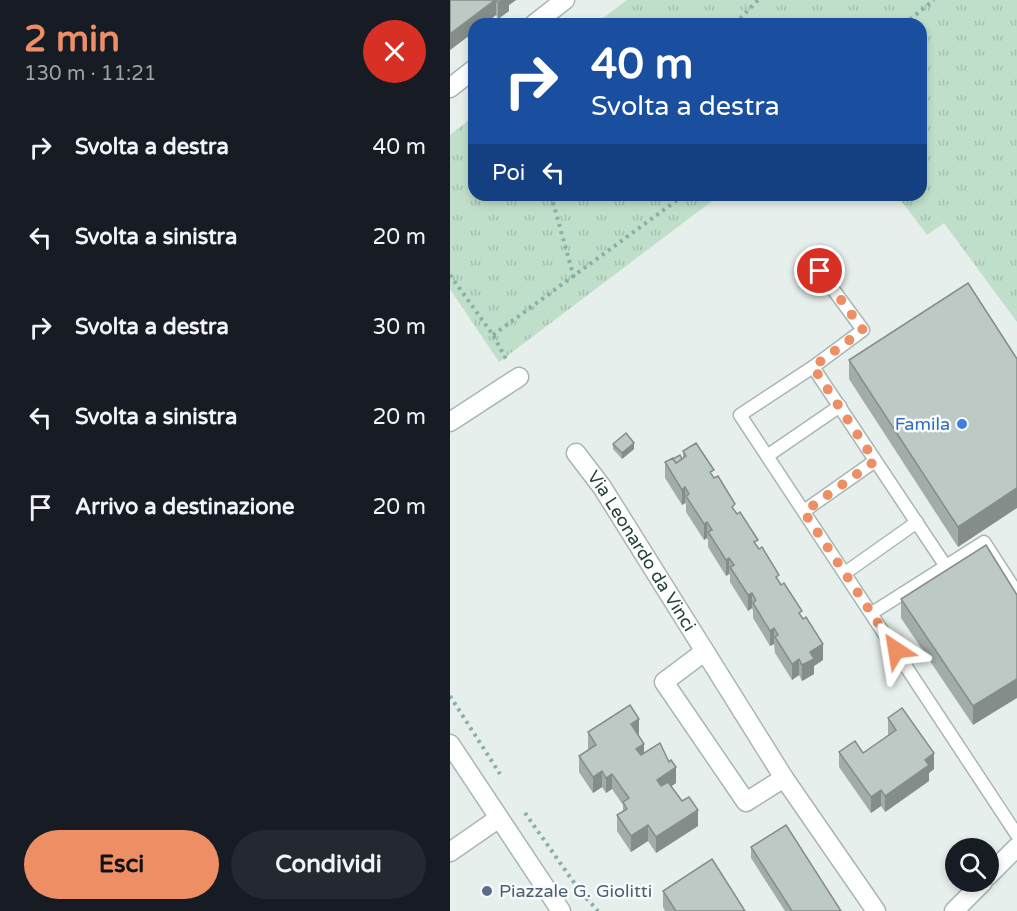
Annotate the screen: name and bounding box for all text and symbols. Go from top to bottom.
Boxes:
text: 2 min [24,18,120,61]
button: close [363,20,426,83]
text: 40 m [591,39,693,90]
icon: right [492,42,570,120]
text: 130 m · 11:21 [24,62,156,86]
text: Svolta a destra [591,90,780,123]
icon: right [24,131,57,164]
text: Svolta a destra [75,134,229,160]
text: 40 m [372,134,426,160]
icon: left [537,156,570,189]
text: Poi [492,160,525,186]
icon: left [24,221,57,254]
text: Svolta a sinistra [75,224,237,250]
text: 20 m [372,224,426,250]
pin [794,245,845,296]
icon: arrive [803,254,836,287]
icon: right [24,311,57,344]
text: Svolta a destra [75,314,229,340]
text: 30 m [372,314,426,340]
icon: left [24,401,57,434]
text: Svolta a sinistra [75,404,237,430]
text: 20 m [372,404,426,430]
place label: Famila [895,413,950,435]
marker: Famila [955,417,969,431]
street label: Via Leonardo da Vinci [582,466,700,635]
icon: arrive [24,491,57,524]
text: Arrivo a destinazione [75,494,294,520]
text: 20 m [372,494,426,520]
position arrow [864,618,928,682]
button: Esci [24,830,219,899]
button: Condividi [231,830,426,899]
map controls [945,838,999,892]
button: search [945,838,999,892]
place label: Piazzale G. Giolitti [499,880,652,902]
marker: Piazzale G. Giolitti [480,884,494,898]

